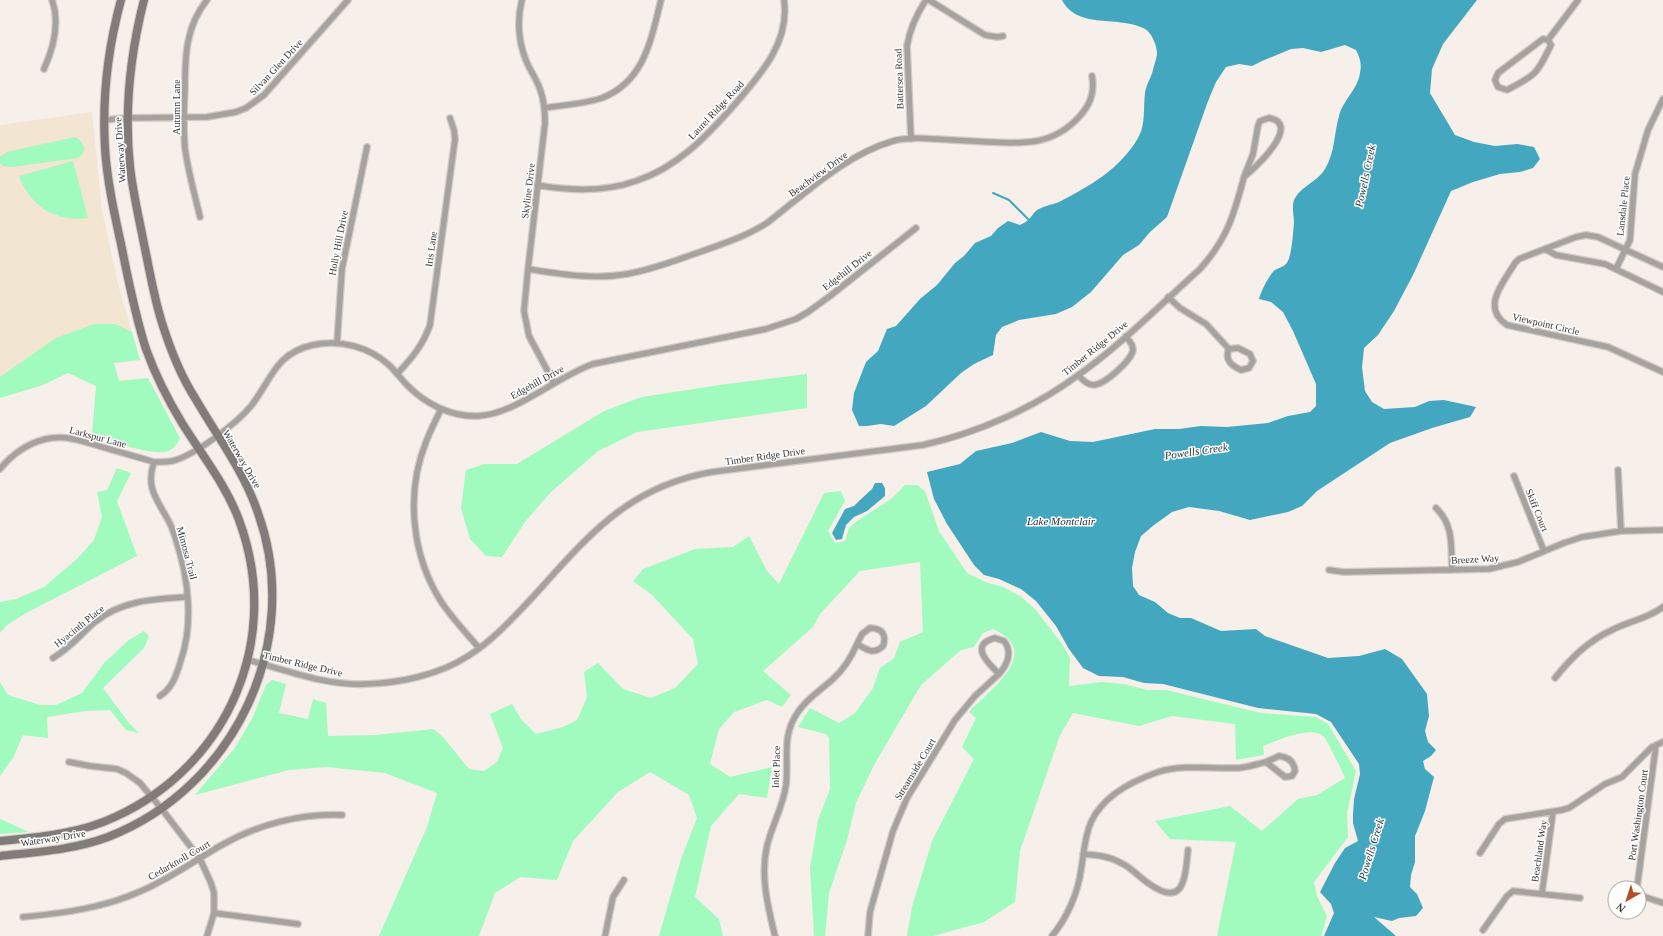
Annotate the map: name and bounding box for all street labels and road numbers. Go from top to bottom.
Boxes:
street label: Silvan Glen Drive [247,36,305,97]
street label: Battersea Road [892,48,906,110]
street label: Laurel Ridge Road [686,78,746,142]
street label: Autumn Lane [171,79,182,135]
street label: Waterway Drive [112,116,128,183]
street label: Beachview Drive [787,149,850,199]
street label: Skyline Drive [519,162,537,219]
street label: Lansdale Place [1614,175,1632,237]
street label: Holly Hill Drive [326,209,350,276]
street label: Iris Lane [423,230,439,268]
street label: Edgehill Drive [820,247,874,293]
street label: Viewpoint Circle [1511,311,1581,337]
street label: Timber Ridge Drive [1060,318,1130,378]
street label: Edgehill Drive [508,363,566,401]
street label: Larkspur Lane [68,424,128,450]
street label: Waterway Drive [221,428,263,491]
street label: Timber Ridge Drive [724,445,806,467]
street label: Skiff Court [1523,487,1551,533]
street label: Mimosa Trail [175,525,199,581]
street label: Breeze Way [1451,552,1499,566]
street label: Hyacinth Place [52,602,107,649]
street label: Timber Ridge Drive [262,650,344,679]
street label: Streamside Court [892,736,938,802]
street label: Inlet Place [770,745,782,788]
street label: Port Washington Court [1626,769,1650,861]
street label: Beachland Way [1529,819,1549,883]
street label: Waterway Drive [20,827,87,849]
street label: Cedarknoll Court [146,838,212,882]

